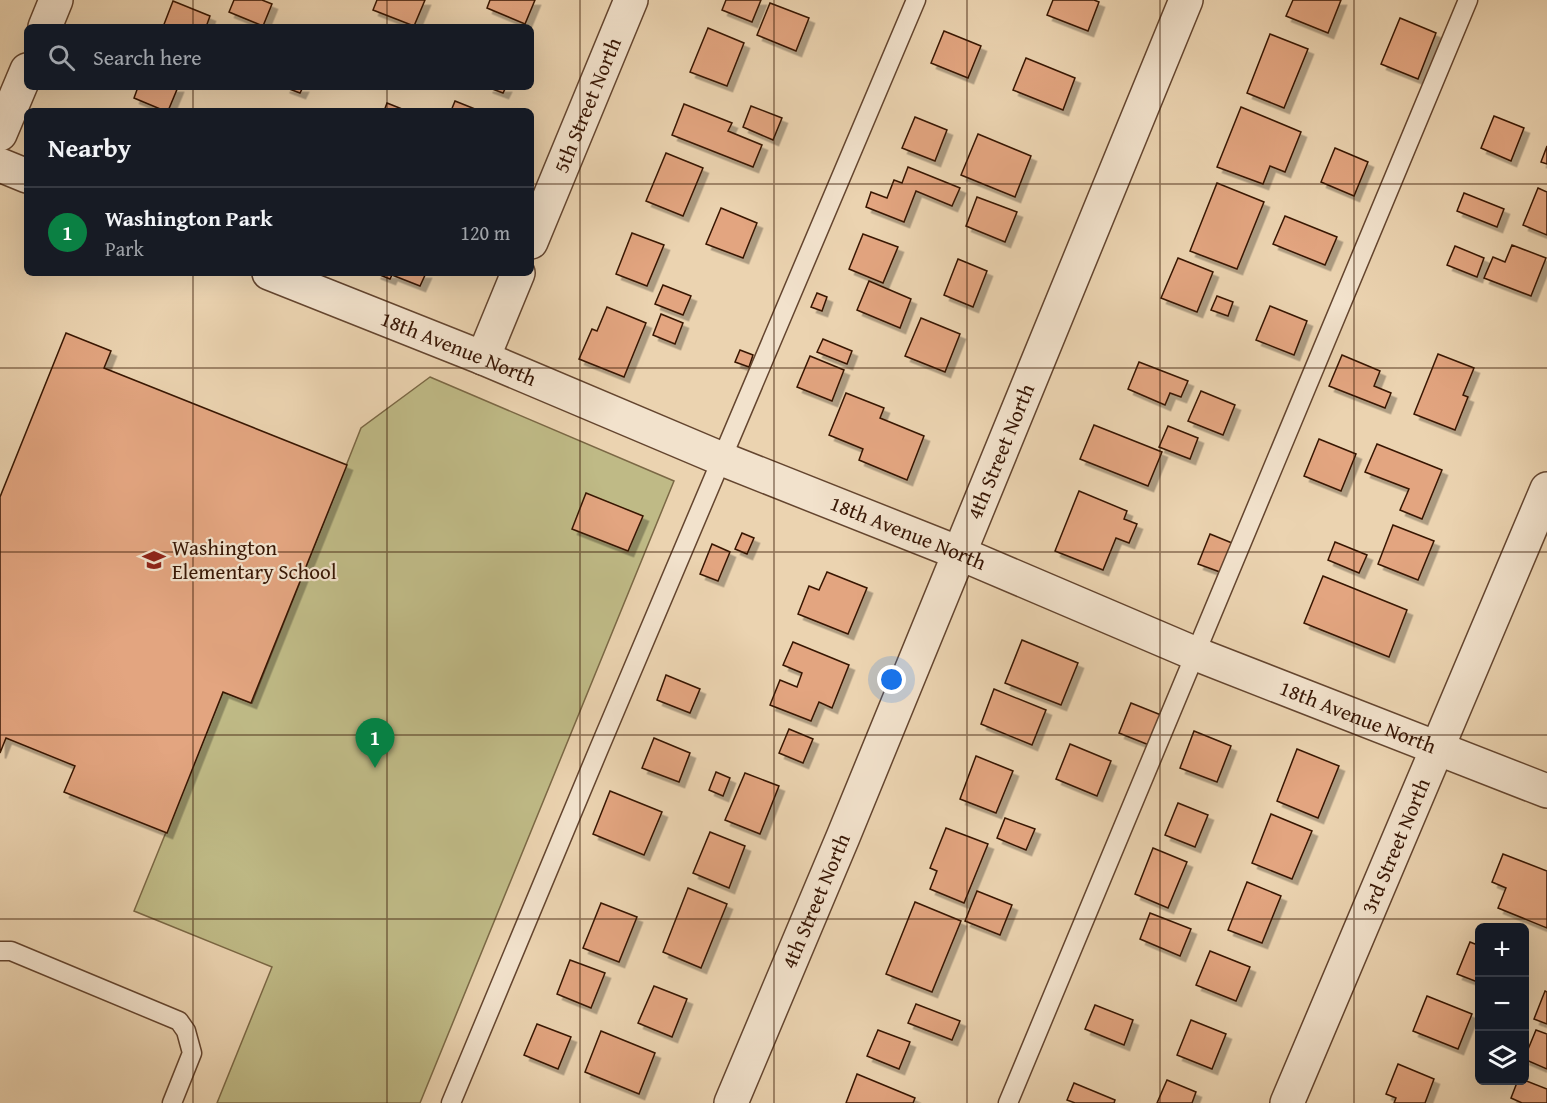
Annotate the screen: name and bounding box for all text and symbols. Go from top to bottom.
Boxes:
search box [24,24,534,90]
street label: 5th Street North [545,32,629,178]
icon: search [45,41,78,74]
text: Search here [93,41,202,73]
text: Nearby [48,128,131,167]
text: Washington Park [105,202,273,234]
text: 1 [62,218,73,247]
text: 120 m [460,218,510,247]
text: Park [105,234,144,263]
street label: 18th Avenue North [376,303,542,394]
street label: 4th Street North [959,379,1042,524]
street label: 18th Avenue North [826,487,991,578]
place label: Washington Elementary School [172,532,337,587]
school or university icon: Washington Elementary School [141,547,167,573]
your location [877,665,906,694]
street label: 18th Avenue North [1275,672,1441,761]
pin: 1 [356,718,394,768]
street label: 3rd Street North [1353,773,1438,918]
street label: 4th Street North [773,828,858,973]
map controls [1475,923,1529,1085]
button: + [1475,923,1529,977]
button: − [1475,977,1529,1031]
button: layers [1475,1031,1529,1085]

